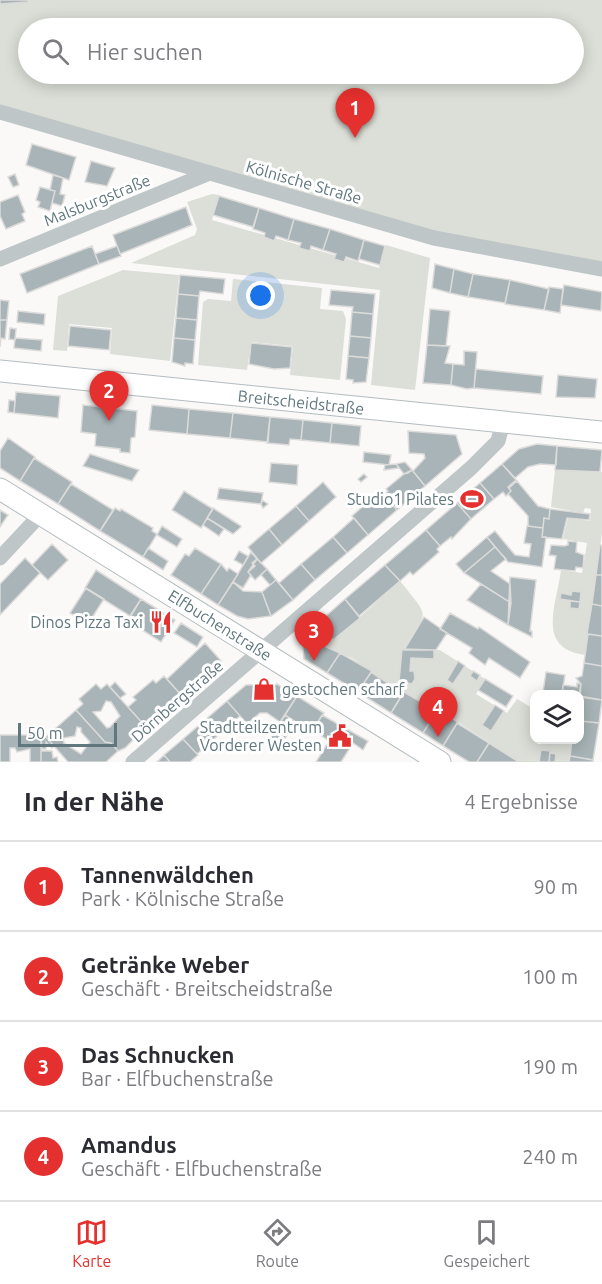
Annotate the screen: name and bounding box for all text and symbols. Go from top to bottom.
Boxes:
search box [18,18,584,84]
icon: search [39,35,72,68]
text: Hier suchen [87,39,203,64]
pin: 1 [336,88,374,138]
street label: Kölnische Straße [244,157,364,207]
street label: Malsburgstraße [41,170,153,230]
your location [246,281,275,310]
pin: 2 [90,372,128,421]
street label: Breitscheidstraße [237,386,365,418]
sports icon: Studio1 Pilates [459,486,485,512]
place label: Studio1 Pilates [347,490,454,508]
street label: Elfbuchenstraße [165,586,275,664]
restaurant icon: Dinos Pizza Taxi [148,609,174,635]
pin: 3 [294,612,334,661]
place label: Dinos Pizza Taxi [30,613,143,631]
street label: Dörnbergstraße [128,656,226,746]
shop icon: gestochen scharf [251,676,277,702]
place label: gestochen scharf [282,680,406,698]
pin: 4 [418,688,458,737]
map controls [530,690,584,744]
button: layers [530,690,584,744]
place label: Stadtteilzentrum Vorderer Westen [200,718,322,754]
scale bar [18,720,117,748]
public building icon: Stadtteilzentrum Vorderer Westen [327,723,353,749]
text: 50 m [27,724,63,742]
text: In der Nähe [24,787,164,816]
text: 4 Ergebnisse [464,790,578,813]
text: Tannenwäldchen [81,862,254,887]
text: 1 [38,875,49,898]
text: 90 m [534,875,578,898]
text: Park · Kölnische Straße [81,887,284,910]
text: Getränke Weber [81,952,249,977]
text: 2 [38,965,49,988]
text: 100 m [522,965,578,988]
text: Geschäft · Breitscheidstraße [81,977,333,1000]
text: Das Schnucken [81,1042,235,1067]
text: 3 [38,1055,49,1078]
text: 190 m [522,1055,578,1078]
text: Bar · Elfbuchenstraße [81,1067,274,1090]
text: Amandus [81,1132,177,1157]
text: 4 [38,1145,49,1168]
text: 240 m [522,1145,578,1168]
text: Geschäft · Elfbuchenstraße [81,1157,322,1180]
tab: Karte [72,1216,111,1270]
tab: Route [256,1216,299,1270]
tab: Gespeichert [444,1216,530,1270]

